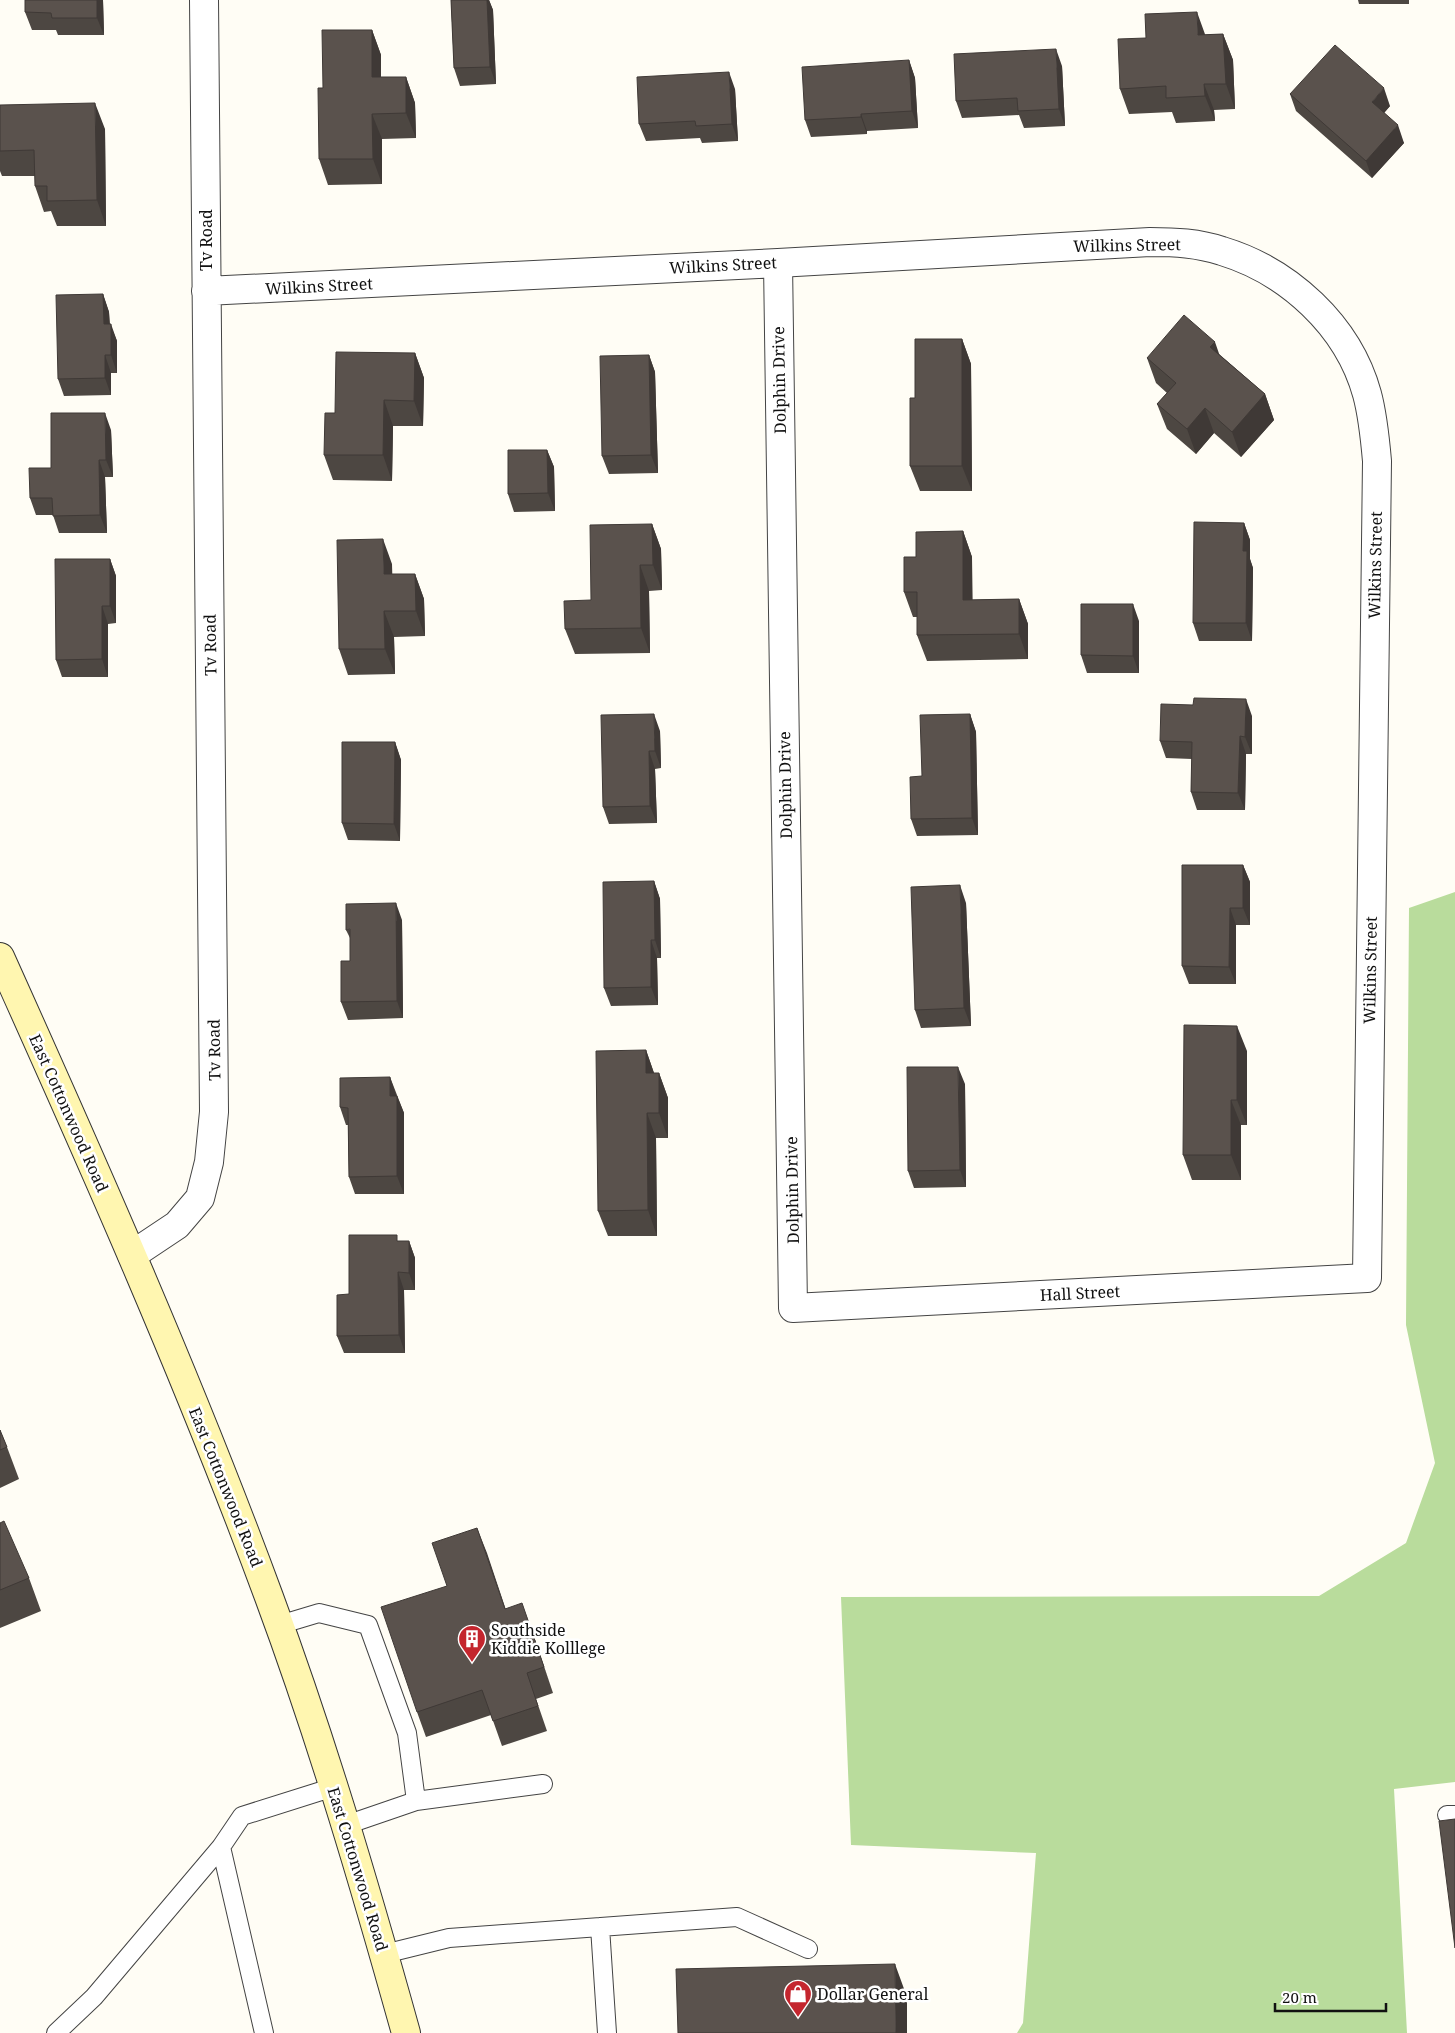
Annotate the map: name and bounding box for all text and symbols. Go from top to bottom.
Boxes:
street label: Tv Road [195,209,217,271]
street label: Wilkins Street [1073,233,1181,257]
street label: Wilkins Street [669,251,778,279]
street label: Wilkins Street [265,272,374,300]
street label: Dolphin Drive [767,326,791,434]
street label: Wilkins Street [1363,511,1387,619]
street label: Tv Road [198,614,222,676]
street label: Dolphin Drive [773,731,797,839]
street label: Wilkins Street [1358,916,1382,1024]
street label: Tv Road [202,1019,226,1081]
street label: East Cottonwood Road [24,1031,114,1196]
street label: Dolphin Drive [780,1136,804,1244]
street label: Hall Street [1039,1280,1121,1306]
street label: East Cottonwood Road [184,1404,268,1570]
place label: Southside Kiddie Kolllege [491,1619,606,1659]
building icon: Southside Kiddie Kolllege [457,1624,487,1663]
street label: East Cottonwood Road [323,1784,394,1954]
shop icon: Dollar General [783,1979,813,2018]
scale bar [1275,1980,1386,2012]
place label: Dollar General [817,1983,929,2005]
text: 20 m [1282,1987,1317,2007]

